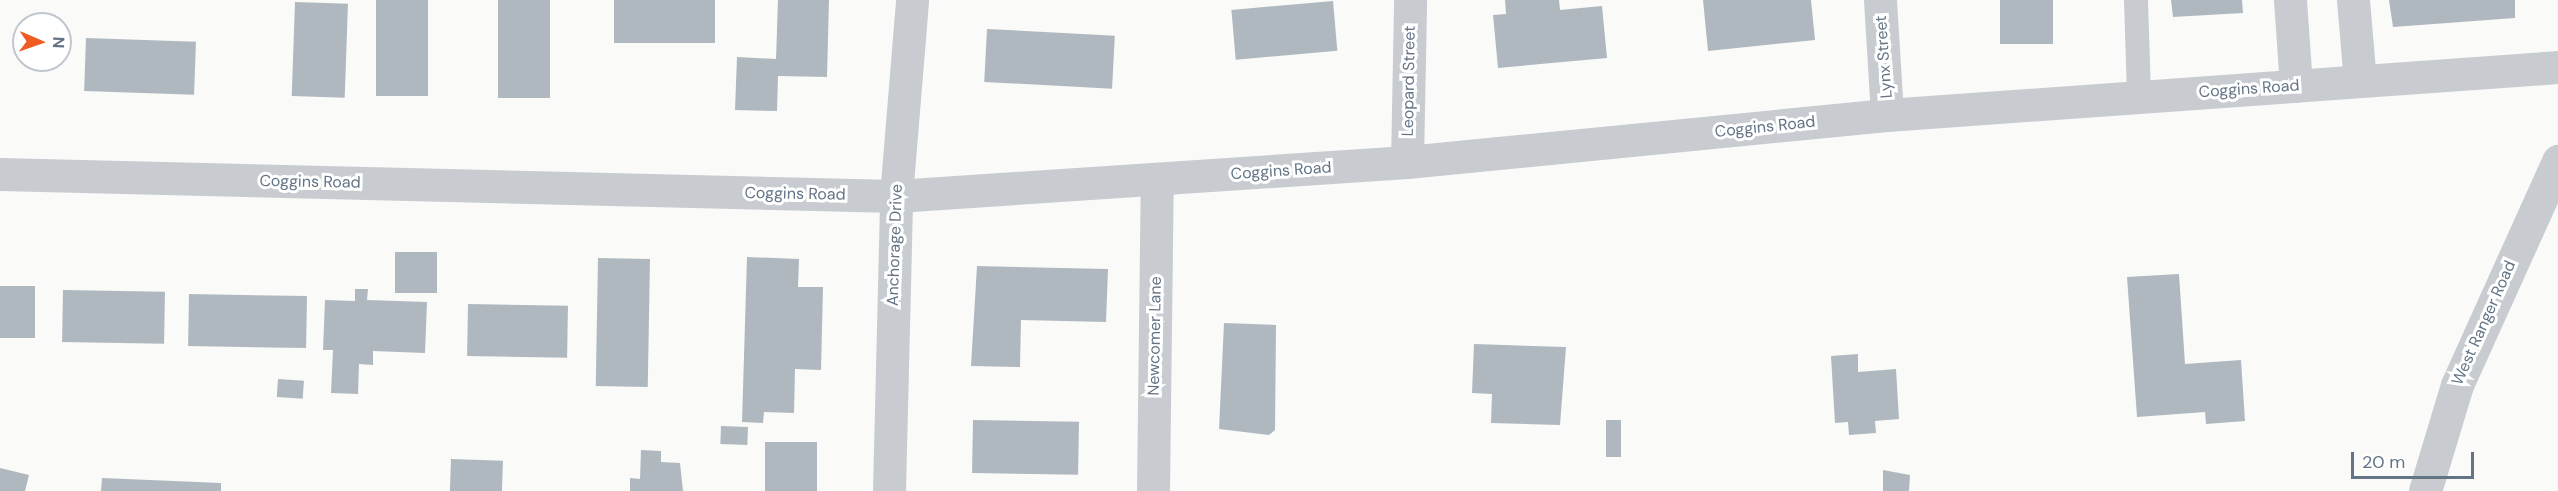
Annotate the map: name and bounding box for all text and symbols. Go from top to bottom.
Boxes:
north arrow [12,12,72,72]
street label: Lynx Street [1872,15,1896,99]
street label: Leopard Street [1398,26,1420,136]
text: N [48,36,69,49]
street label: Coggins Road [2198,76,2300,102]
street label: Coggins Road [1714,112,1816,142]
street label: Coggins Road [1230,158,1332,184]
street label: Coggins Road [259,172,361,192]
street label: Coggins Road [744,184,846,204]
street label: Anchorage Drive [883,184,907,306]
street label: West Ranger Road [2448,258,2520,388]
street label: Newcomer Lane [1144,276,1166,396]
scale bar [2354,440,2477,478]
text: 20 m [2362,450,2405,474]

